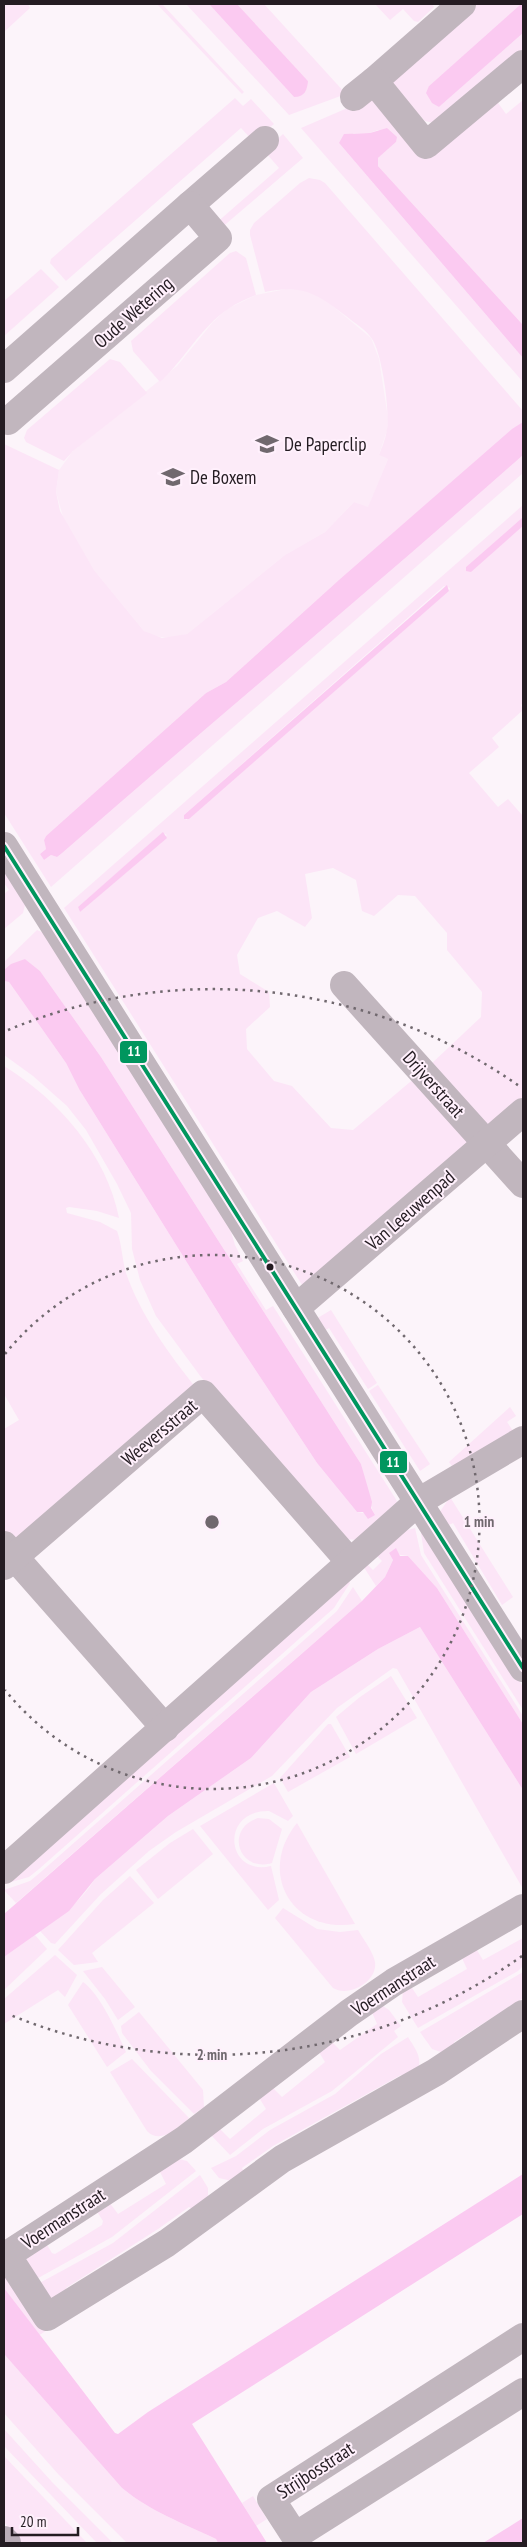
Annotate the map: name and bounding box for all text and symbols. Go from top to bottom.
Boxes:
street label: Oude Wetering [88,271,178,353]
school or university icon: De Paperclip [254,431,280,457]
place label: De Paperclip [284,432,366,456]
school or university icon: De Boxem [160,464,186,490]
place label: De Boxem [190,465,256,489]
line badge: 11 [119,1040,148,1064]
text: 11 [127,1042,141,1060]
street label: Drijverstraat [398,1046,471,1123]
street label: Van Leeuwenpad [360,1165,459,1256]
unlabelled marker [265,1262,275,1272]
street label: Weeversstraat [116,1393,202,1471]
line badge: 11 [379,1450,408,1474]
text: 11 [386,1453,400,1471]
text: 1 min [464,1512,494,1531]
centre of rings [203,1513,221,1531]
street label: Voermanstraat [346,1949,440,2021]
text: 2 min [197,2045,227,2064]
street label: Voermanstraat [16,2182,110,2254]
street label: Strijbosstraat [272,2436,359,2504]
scale bar [12,2504,79,2536]
text: 20 m [20,2512,46,2531]

